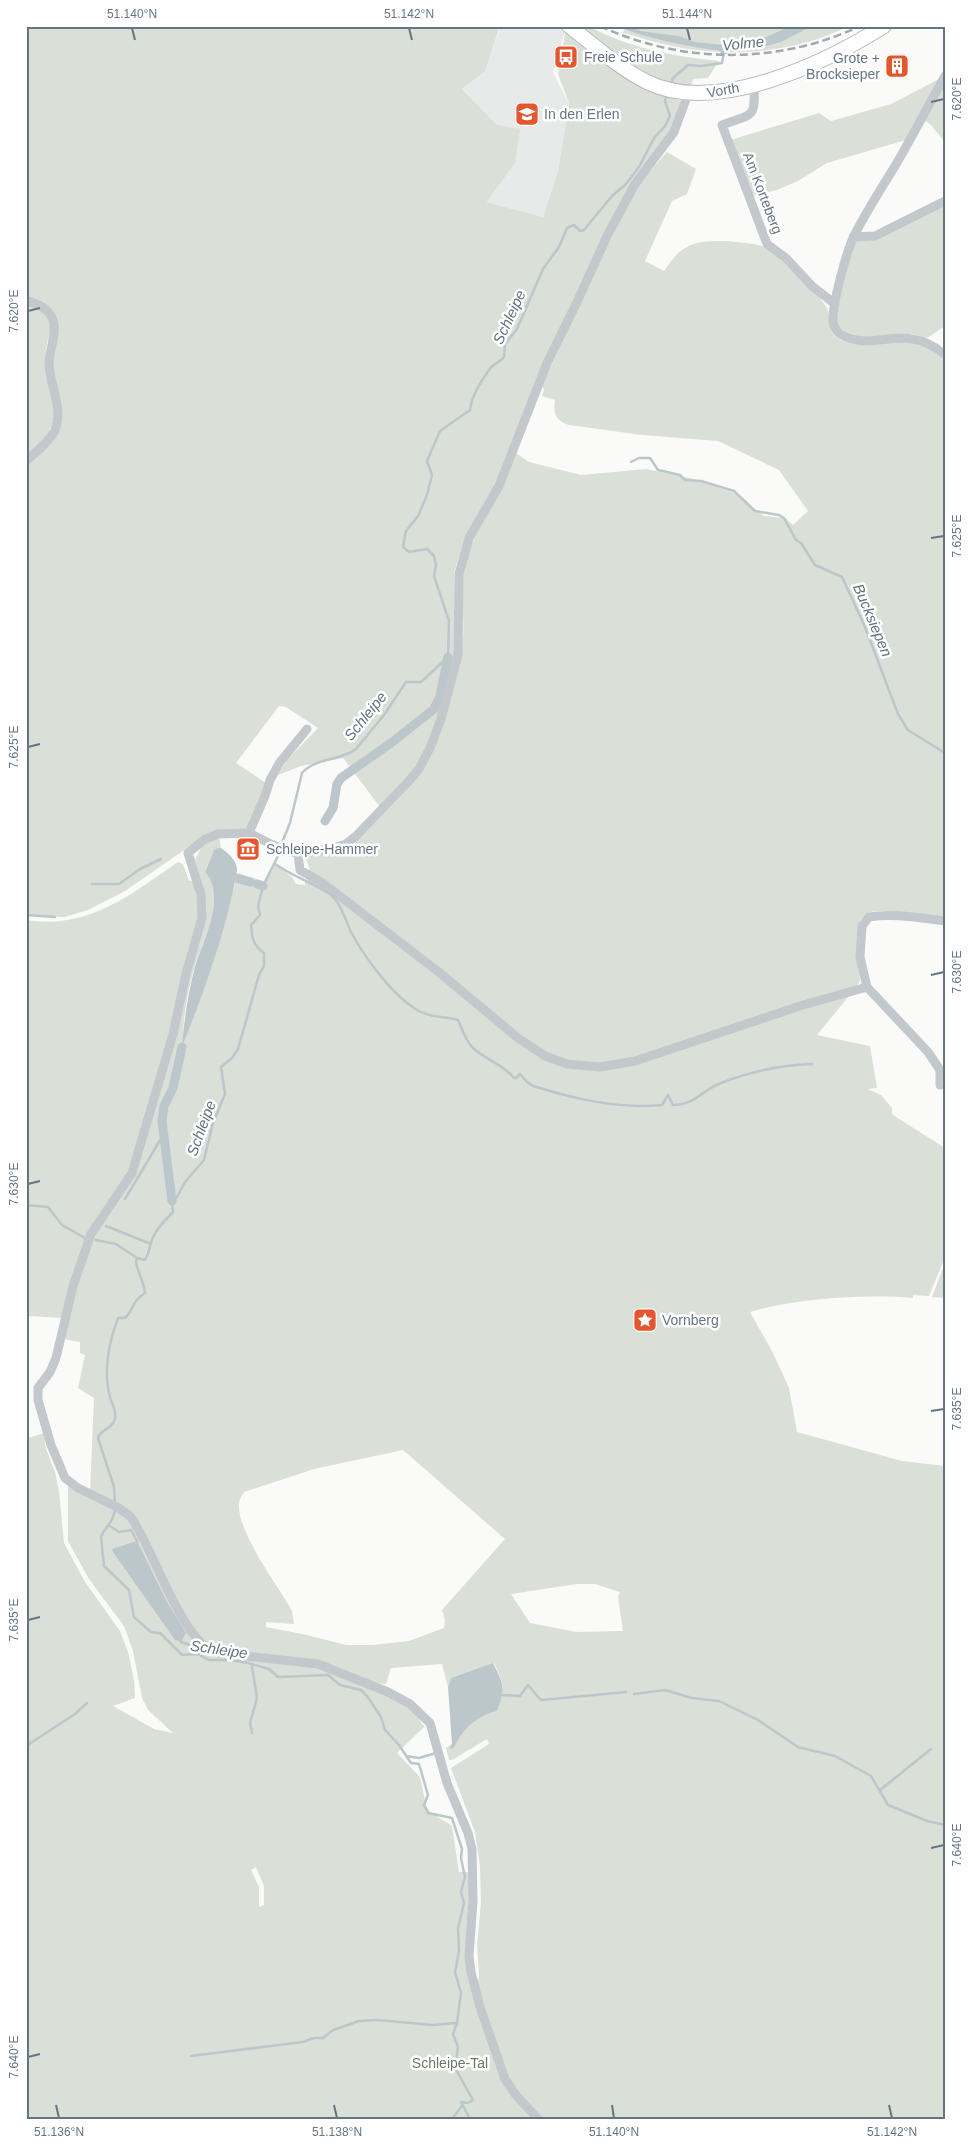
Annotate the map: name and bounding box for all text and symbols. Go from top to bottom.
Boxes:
text: 51.140°N [107,7,157,21]
text: 51.142°N [384,7,434,21]
text: 51.144°N [662,7,712,21]
water label: Volme [721,32,765,54]
bus stop icon: Freie Schule [553,44,579,70]
place label: Freie Schule [584,49,663,65]
place label: Grote + Brocksieper [806,50,880,82]
building icon: Grote + Brocksieper [884,53,910,79]
text: 7.620°E [950,78,964,120]
street label: Vorth [706,79,740,101]
school or university icon: In den Erlen [514,101,540,127]
place label: In den Erlen [544,106,620,122]
street label: Am Korteberg [740,150,786,236]
water label: Schleipe [489,287,529,347]
text: 7.620°E [7,290,21,332]
text: 7.625°E [950,515,964,557]
water label: Bucksiepen [850,581,896,659]
water label: Schleipe [340,688,390,744]
text: 7.625°E [7,726,21,768]
museum icon: Schleipe-Hammer [235,836,261,862]
place label: Schleipe-Hammer [266,841,378,857]
text: 7.630°E [950,951,964,993]
water label: Schleipe [183,1098,219,1158]
text: 7.630°E [7,1163,21,1205]
place icon: Vornberg [632,1307,658,1333]
place label: Vornberg [662,1312,719,1328]
text: 7.635°E [950,1388,964,1430]
text: 7.635°E [7,1599,21,1641]
water label: Schleipe [189,1637,249,1661]
text: 7.640°E [950,1824,964,1866]
text: 7.640°E [7,2036,21,2078]
park label: Schleipe-Tal [412,2055,488,2071]
text: 51.136°N [34,2125,84,2139]
text: 51.138°N [312,2125,362,2139]
text: 51.140°N [589,2125,639,2139]
text: 51.142°N [867,2125,917,2139]

